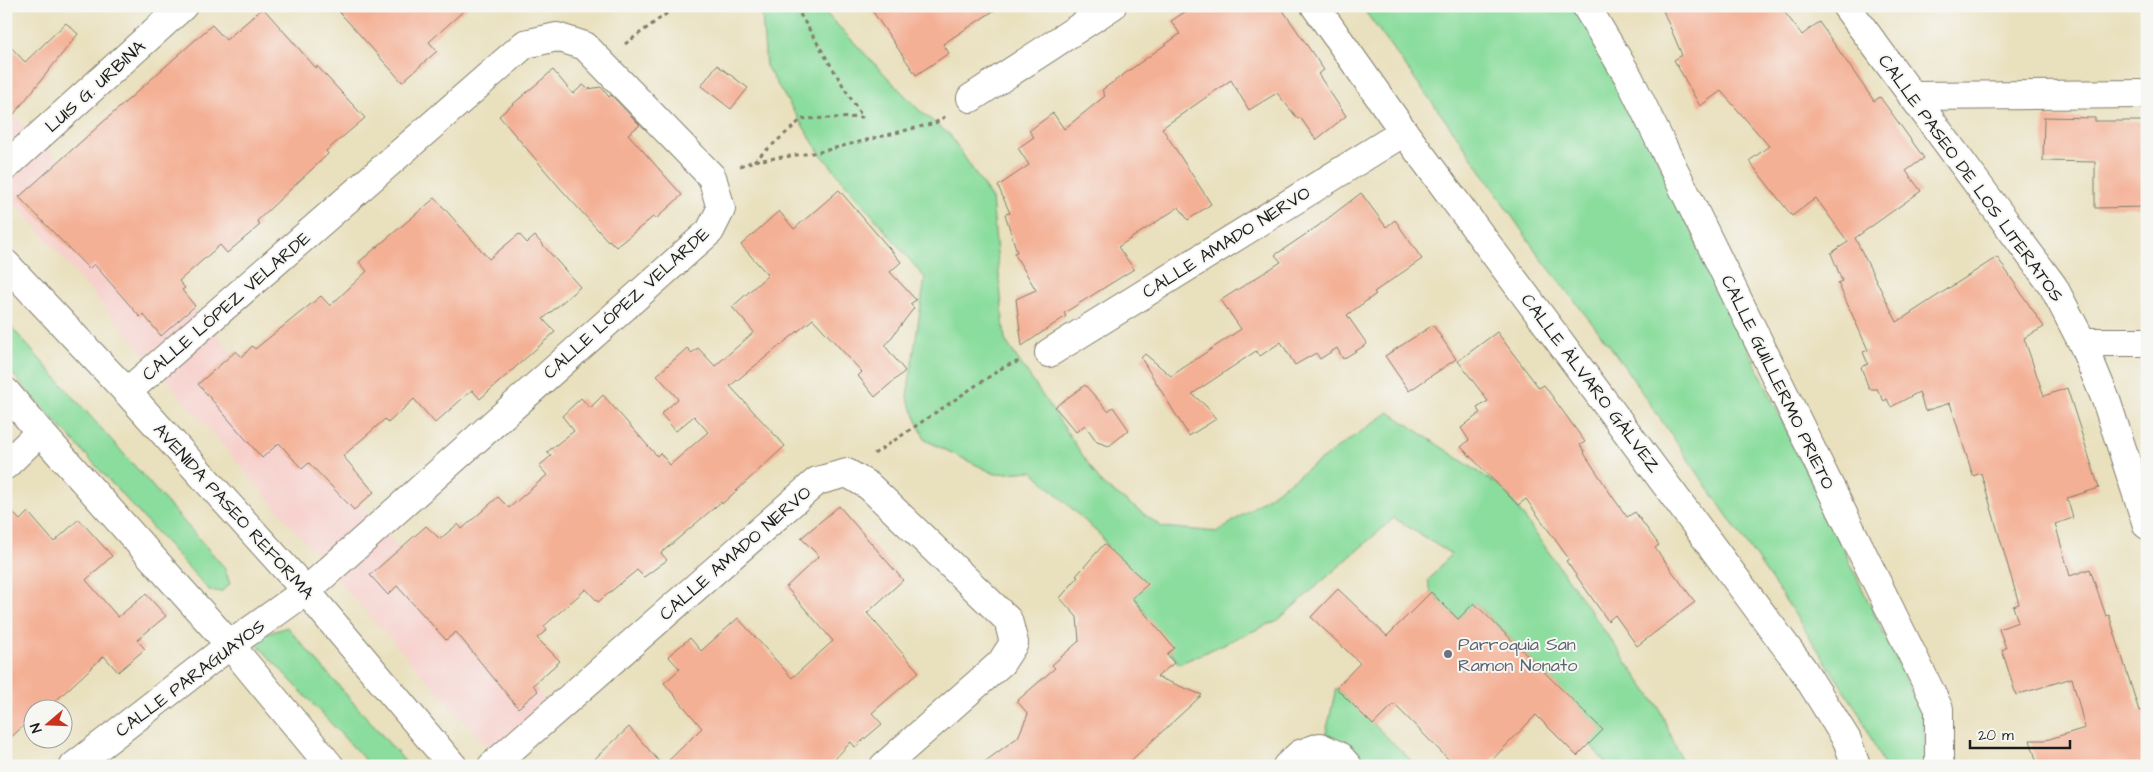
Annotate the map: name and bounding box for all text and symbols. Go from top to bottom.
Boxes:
street label: LUIS G. URBINA [40,34,151,138]
street label: CALLE PASEO DE LOS LITERATOS [1872,49,2069,307]
street label: CALLE AMADO NERVO [1137,180,1315,304]
street label: CALLE LÓPEZ VELARDE [538,222,715,385]
street label: CALLE LÓPEZ VELARDE [137,226,316,387]
street label: CALLE GUILLERMO PRIETO [1715,271,1840,494]
street label: CALLE ÁLVARO GÁLVEZ [1515,289,1666,478]
street label: AVENIDA PASEO REFORMA [148,418,320,605]
street label: CALLE AMADO NERVO [654,480,817,626]
street label: CALLE PARAGUAYOS [110,614,270,743]
place label: Parroquia San Ramon Nonato [1458,632,1577,678]
marker: Parroquia San Ramon Nonato [1442,648,1454,660]
north arrow [22,700,72,750]
scale bar [1970,717,2070,749]
text: N [26,720,48,735]
text: 20 m [1978,725,2014,746]

